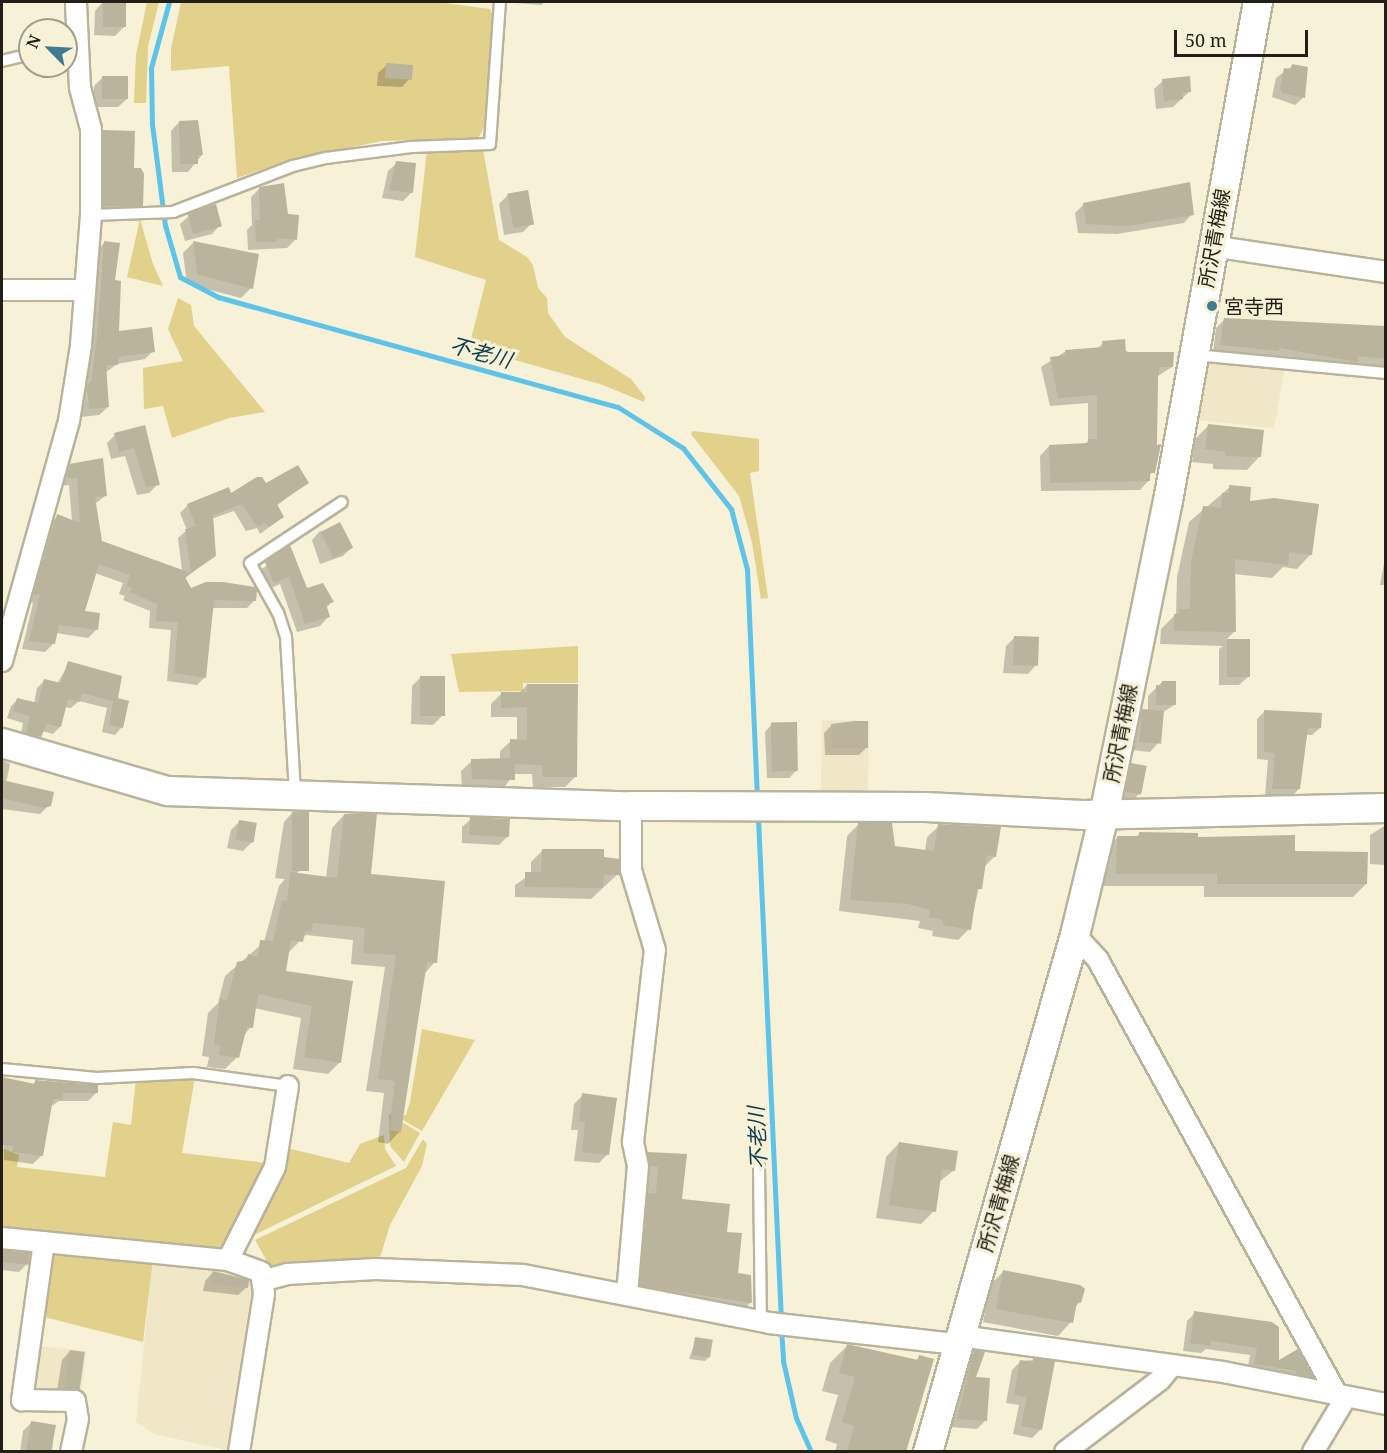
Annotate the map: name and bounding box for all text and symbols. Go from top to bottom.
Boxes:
north arrow [18,18,78,78]
scale bar [1177,18,1310,56]
text: 50 m [1185,28,1227,52]
text: N [21,31,46,52]
street label: 所沢青梅線 [1193,187,1235,289]
place label: 宮寺西 [1224,294,1284,318]
marker: 宮寺西 [1205,299,1219,313]
water label: 不老川 [447,332,515,372]
street label: 所沢青梅線 [1099,682,1141,784]
water label: 不老川 [743,1106,771,1170]
street label: 所沢青梅線 [973,1152,1023,1254]

